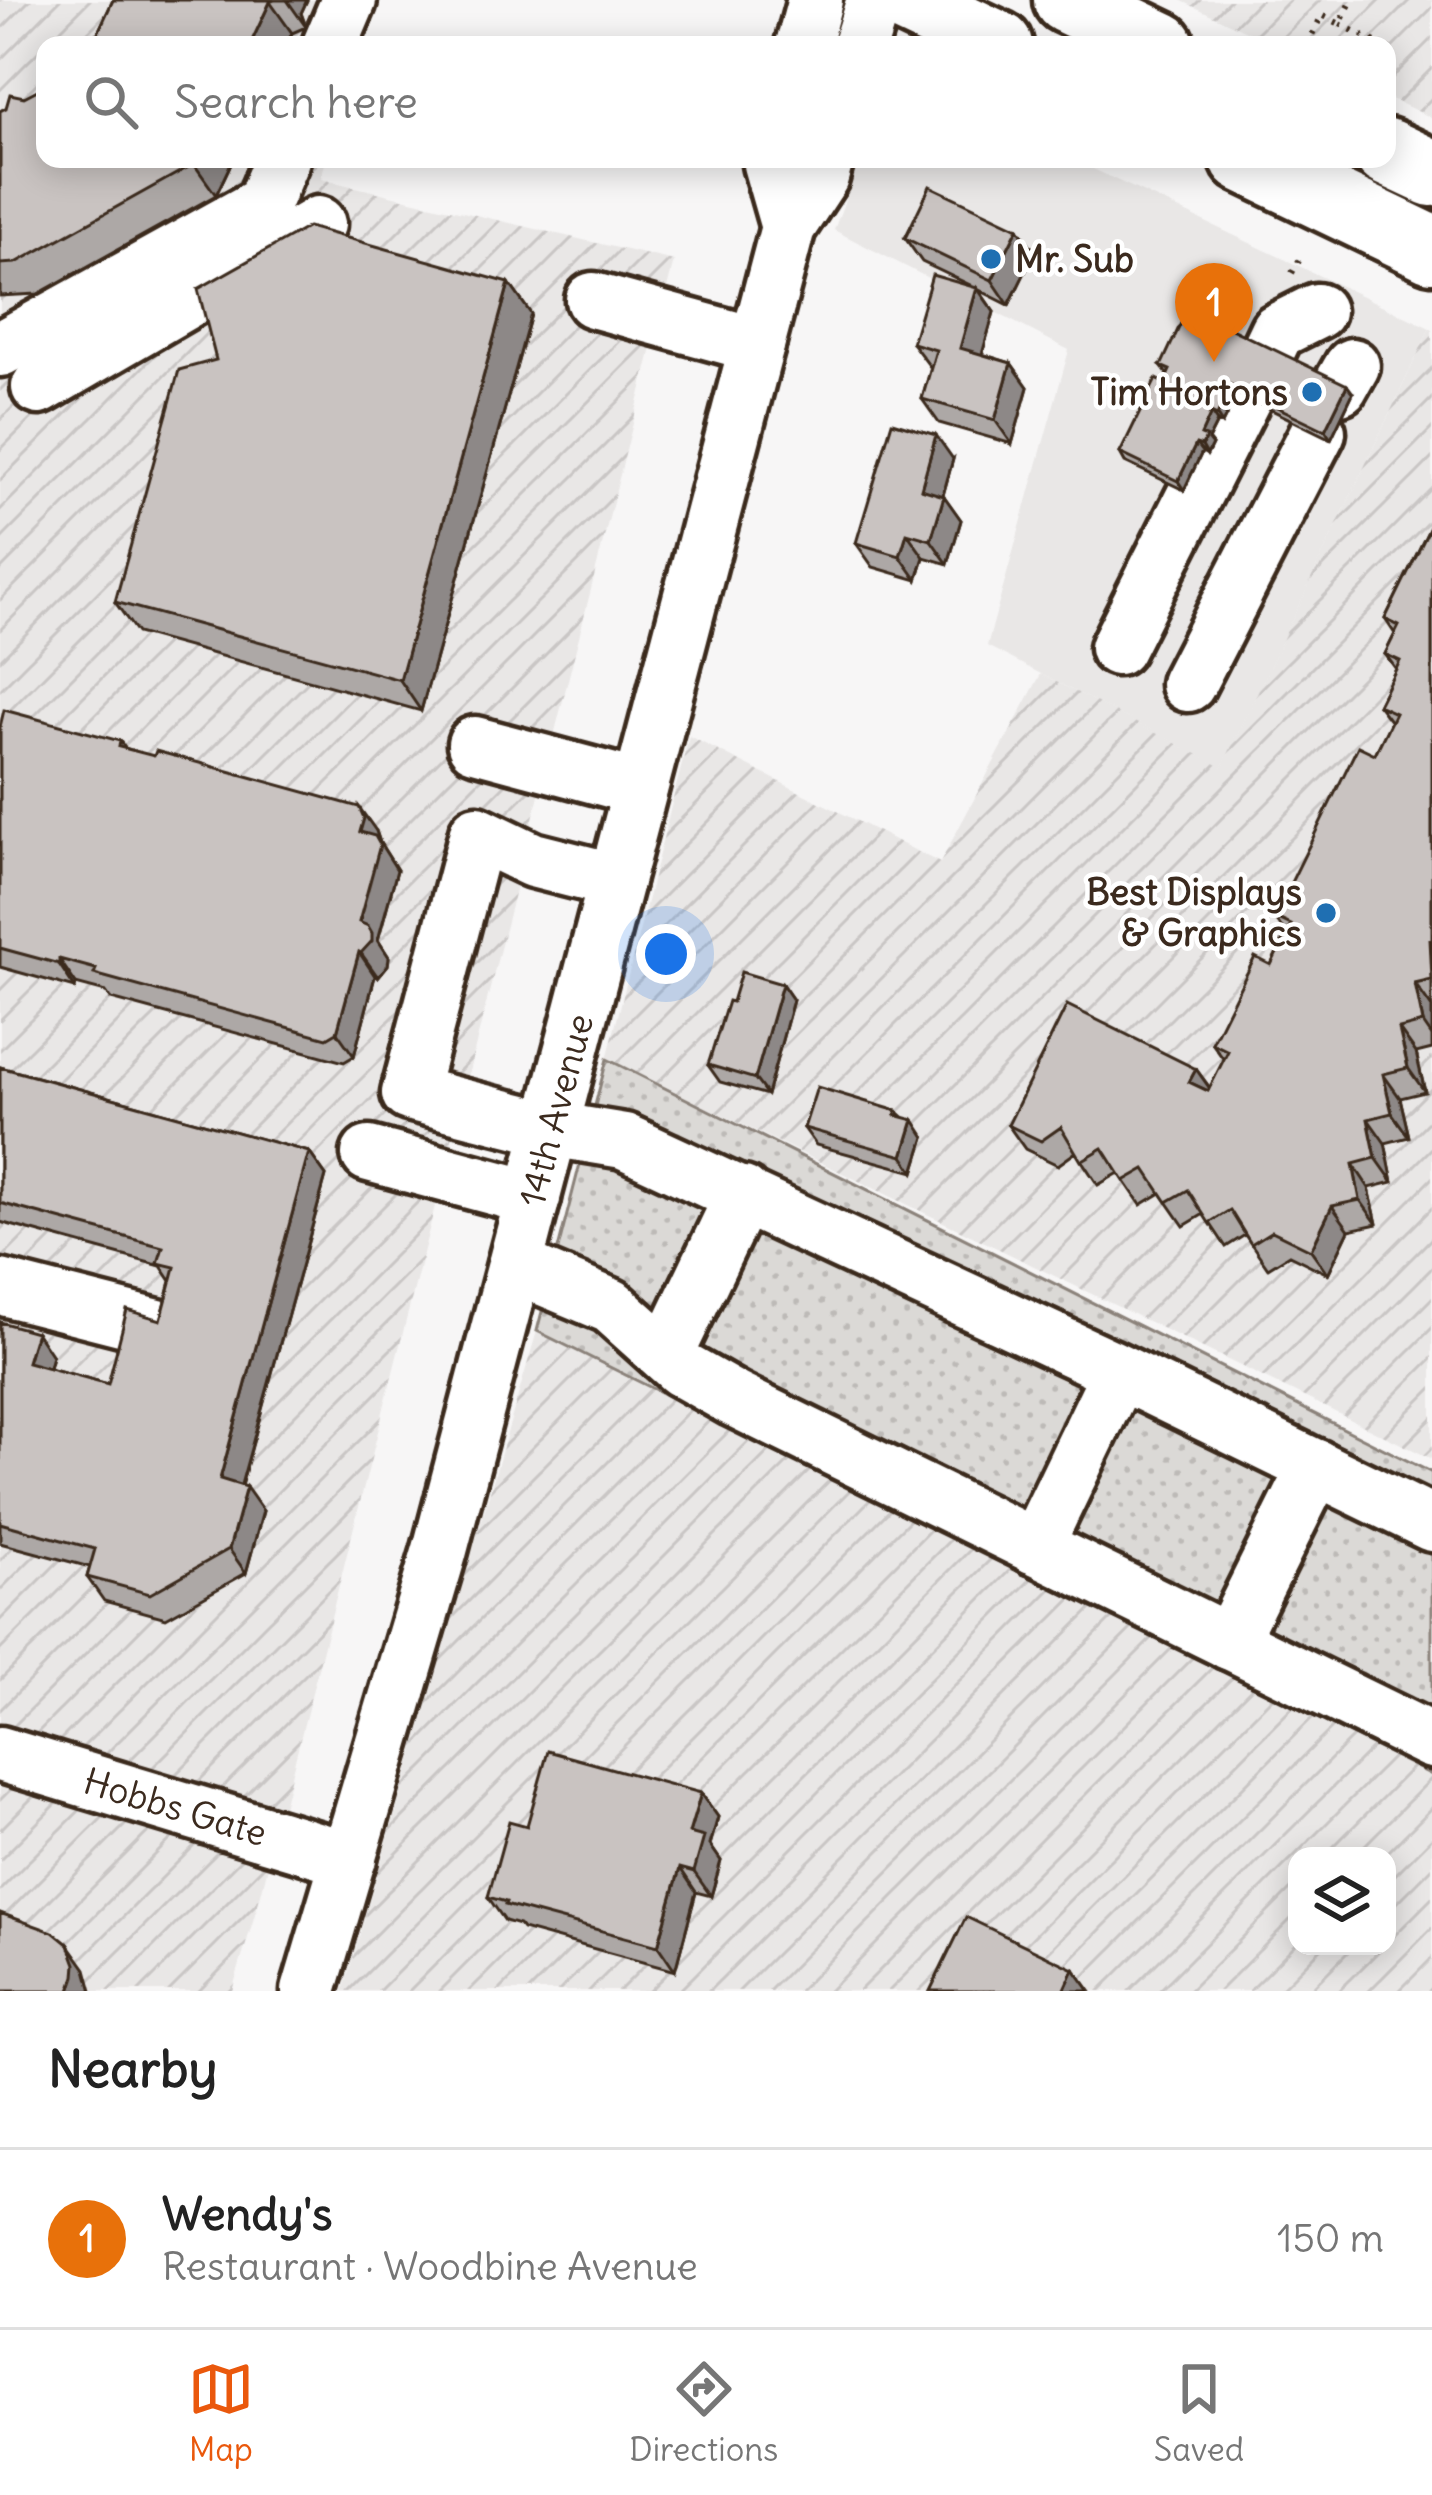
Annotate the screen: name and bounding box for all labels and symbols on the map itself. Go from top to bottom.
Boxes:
place label: Mr. Sub [1015,237,1134,282]
marker: Mr. Sub [978,246,1004,272]
pin: 1 [1175,263,1253,362]
place label: Tim Hortons [1091,370,1288,415]
marker: Tim Hortons [1299,379,1325,405]
place label: Best Displays & Graphics [1086,870,1302,956]
marker: Best Displays & Graphics [1313,900,1339,926]
your location [636,924,696,984]
street label: 14th Avenue [509,1009,603,1211]
street label: Hobbs Gate [78,1758,272,1856]

